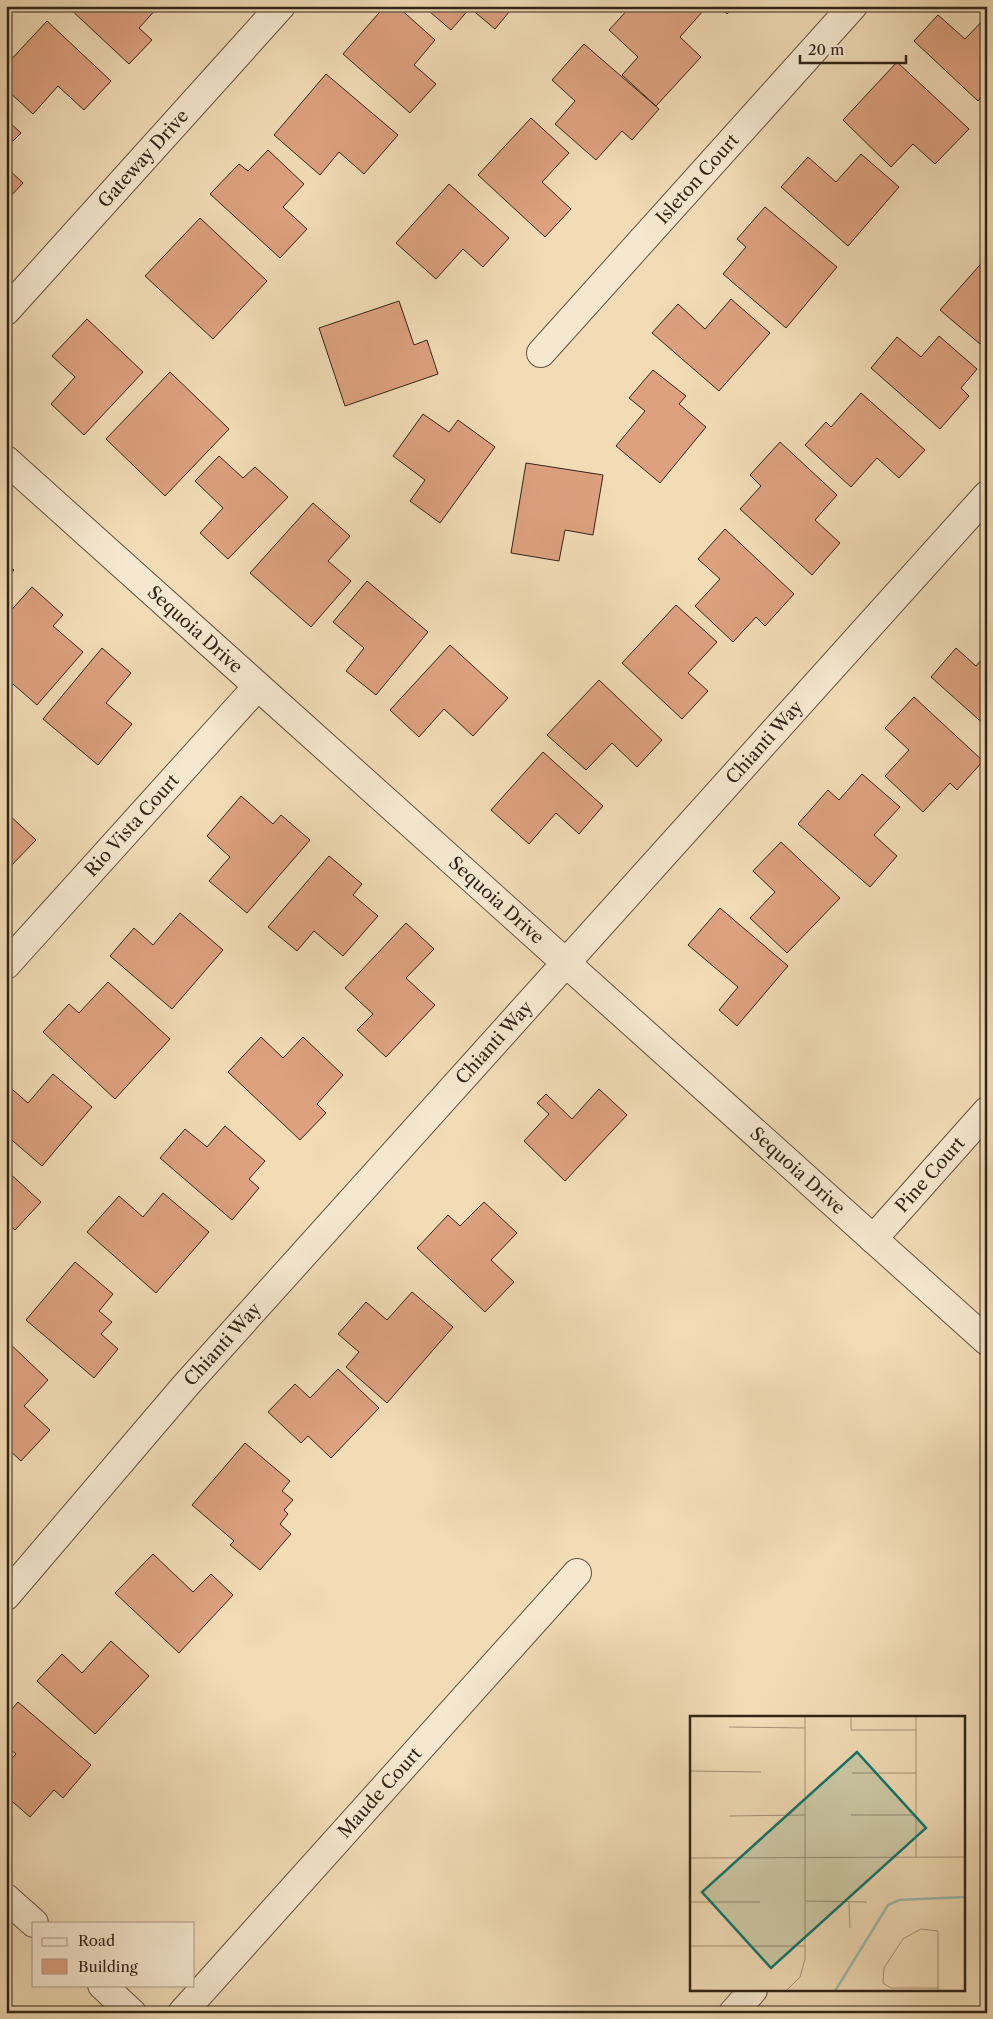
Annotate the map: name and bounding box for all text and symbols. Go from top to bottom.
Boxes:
scale bar [800,32,907,64]
text: 20 m [808,40,844,59]
street label: Gateway Drive [93,105,193,212]
street label: Isleton Court [651,129,744,229]
street label: Sequoia Drive [143,581,247,678]
street label: Chianti Way [721,695,808,789]
street label: Rio Vista Court [80,769,184,881]
street label: Sequoia Drive [444,852,548,949]
street label: Chianti Way [451,996,538,1089]
street label: Sequoia Drive [746,1123,850,1219]
street label: Pine Court [891,1132,970,1217]
street label: Chianti Way [179,1297,266,1391]
inset map [690,1716,966,1992]
street label: Maude Court [333,1742,427,1843]
legend [32,1922,195,1986]
text: Road [78,1931,115,1950]
text: Building [78,1957,138,1976]

